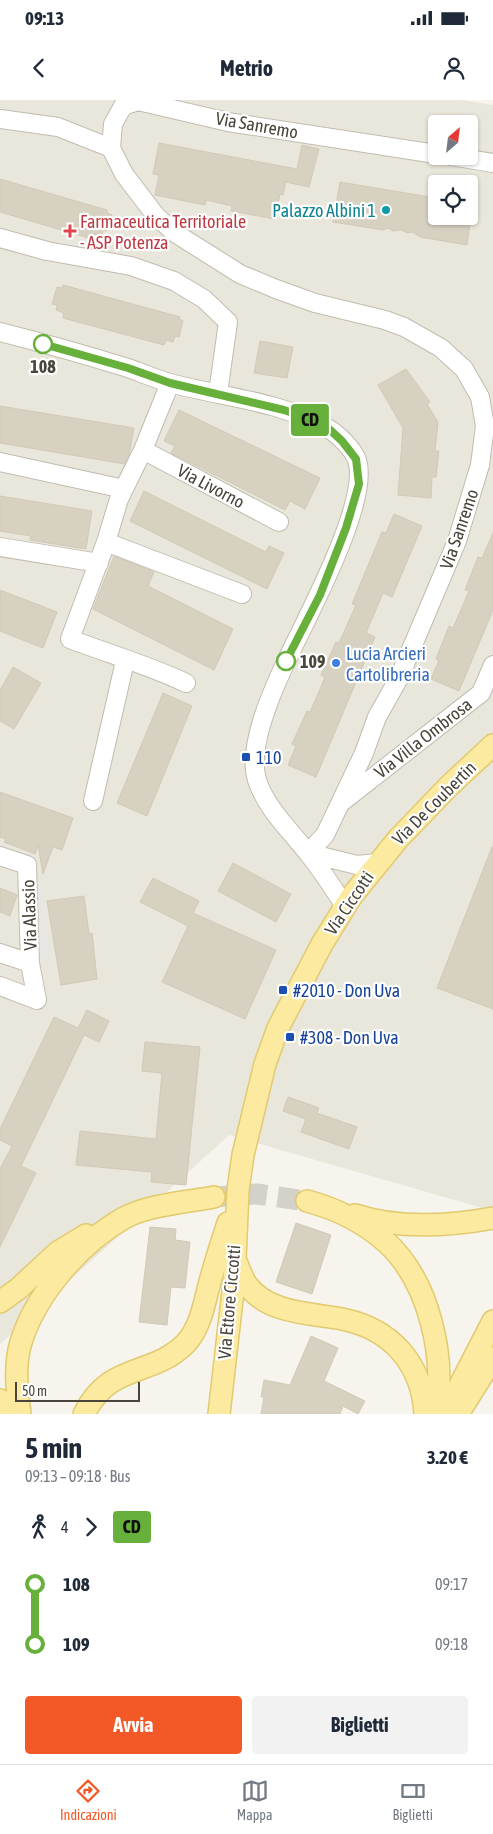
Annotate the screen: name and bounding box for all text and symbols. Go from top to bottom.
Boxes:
text: 09:13 [25,7,64,29]
icon: back [25,54,53,82]
icon: person [440,54,468,82]
text: Metrio [220,55,273,81]
street label: Via Sanremo [214,107,300,143]
north arrow [428,115,478,165]
map controls [428,115,478,225]
button: locate [428,175,478,225]
place label: Palazzo Albini 1 [272,200,376,221]
marker: Palazzo Albini 1 [380,204,392,216]
place label: Farmaceutica Territoriale - ASP Potenza [80,211,246,253]
marker: Farmaceutica Territoriale - ASP Potenza [64,225,76,237]
marker: 108 [33,334,53,354]
place label: 108 [30,356,56,377]
line badge: CD [288,404,332,436]
text: CD [301,409,319,430]
street label: Via Livorno [174,460,248,512]
street label: Via Sanremo [436,486,482,572]
place label: Lucia Arcieri Cartolibreria [346,643,430,685]
marker: 109 [276,651,296,671]
place label: 109 [300,651,325,672]
marker: Lucia Arcieri Cartolibreria [330,657,342,669]
street label: Via Villa Ombrosa [370,694,476,782]
place label: 110 [256,747,281,768]
marker: 110 [240,751,252,763]
street label: Via De Coubertin [388,757,480,849]
street label: Via Ciccotti [320,867,378,939]
street label: Via Alassio [17,879,41,951]
place label: #2010 - Don Uva [293,980,400,1001]
marker: #2010 - Don Uva [277,984,289,996]
place label: #308 - Don Uva [300,1027,399,1048]
marker: #308 - Don Uva [284,1031,296,1043]
street label: Via Ettore Ciccotti [214,1244,244,1360]
scale bar [15,1379,140,1402]
text: 50 m [22,1383,47,1399]
text: 5 min [25,1432,82,1464]
text: 3.20 € [427,1446,468,1468]
text: 09:13 – 09:18 · Bus [25,1467,130,1485]
icon: walk [25,1513,53,1541]
icon: forward [77,1513,105,1541]
text: CD [123,1516,141,1537]
text: 4 [61,1518,69,1536]
text: 108 [63,1573,90,1595]
text: 09:17 [435,1575,468,1593]
text: 109 [63,1633,90,1655]
text: 09:18 [435,1635,468,1653]
button: Avvia [25,1696,242,1754]
button: Biglietti [252,1696,468,1754]
tab: Indicazioni [60,1777,117,1823]
tab: Mappa [237,1777,272,1823]
tab: Biglietti [393,1777,433,1823]

